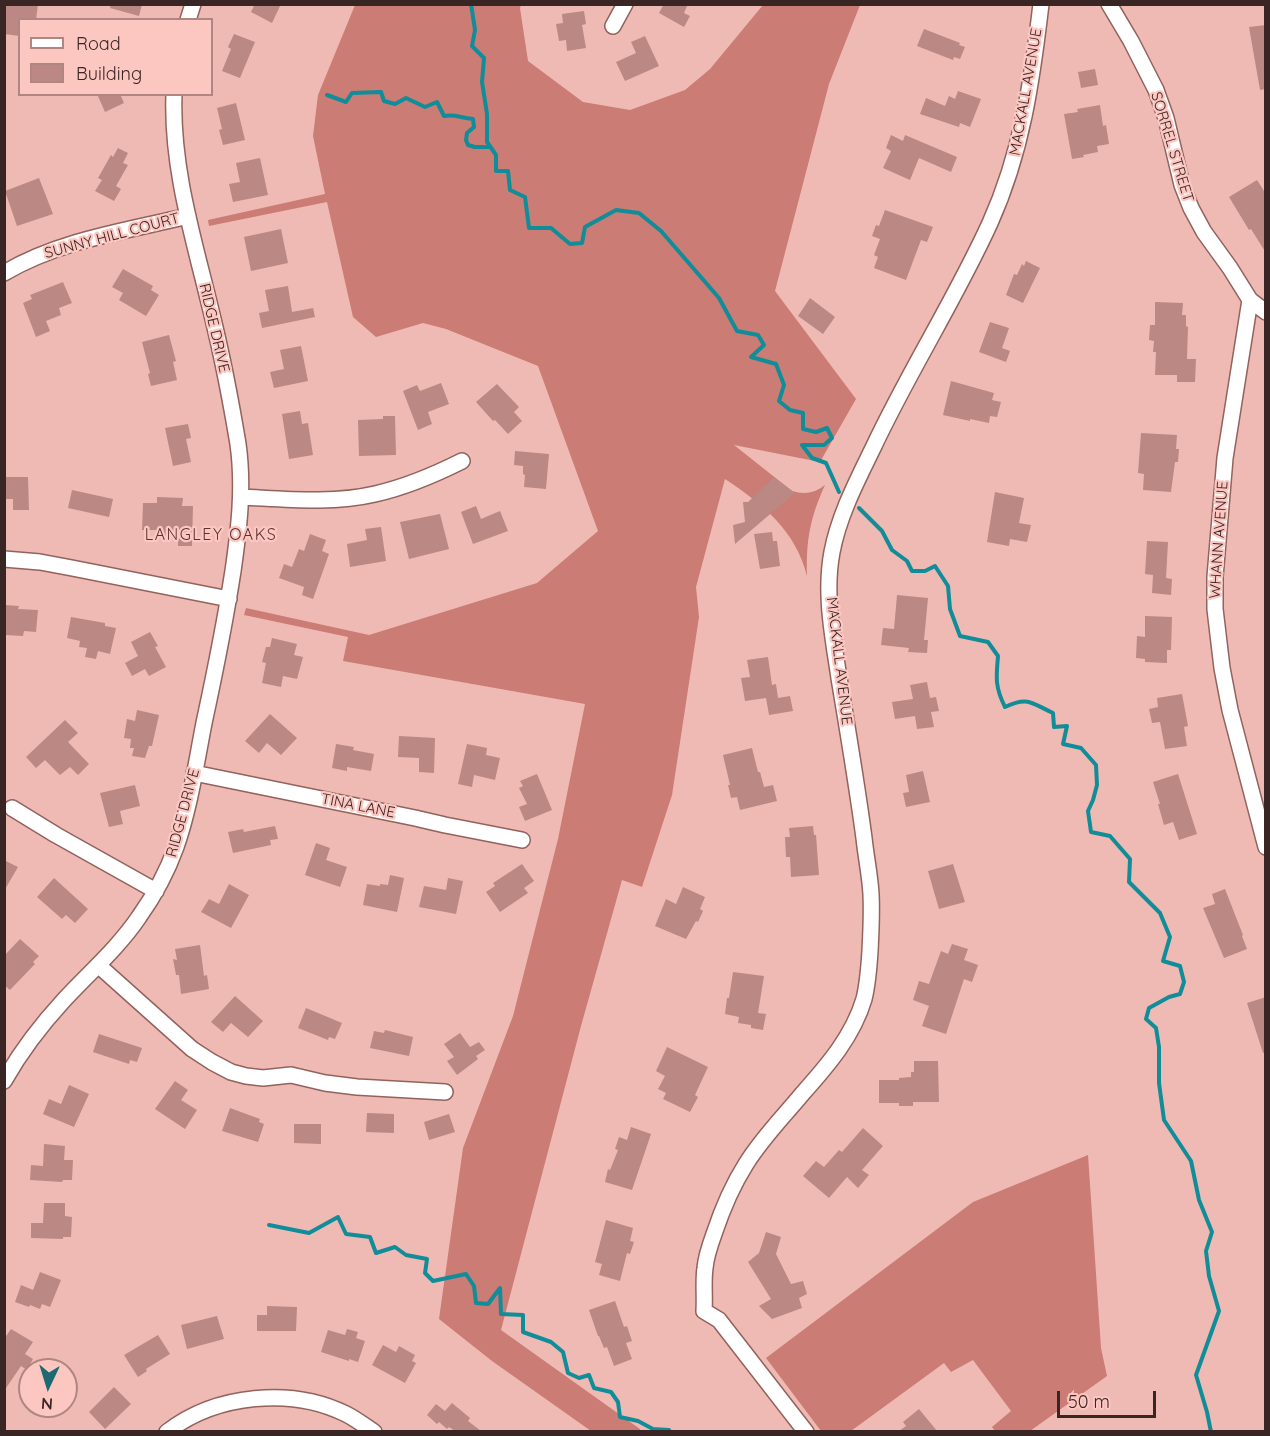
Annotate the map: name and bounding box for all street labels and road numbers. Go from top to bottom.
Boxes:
street label: MACKALL AVENUE [1006,27,1046,157]
street label: SORREL STREET [1147,90,1197,204]
street label: SUNNY HILL COURT [43,209,181,263]
street label: RIDGE DRIVE [195,282,233,374]
street label: WHANN AVENUE [1206,481,1232,599]
street label: MACKALL AVENUE [822,596,856,726]
street label: RIDGE DRIVE [163,767,203,859]
street label: TINA LANE [320,790,396,822]

